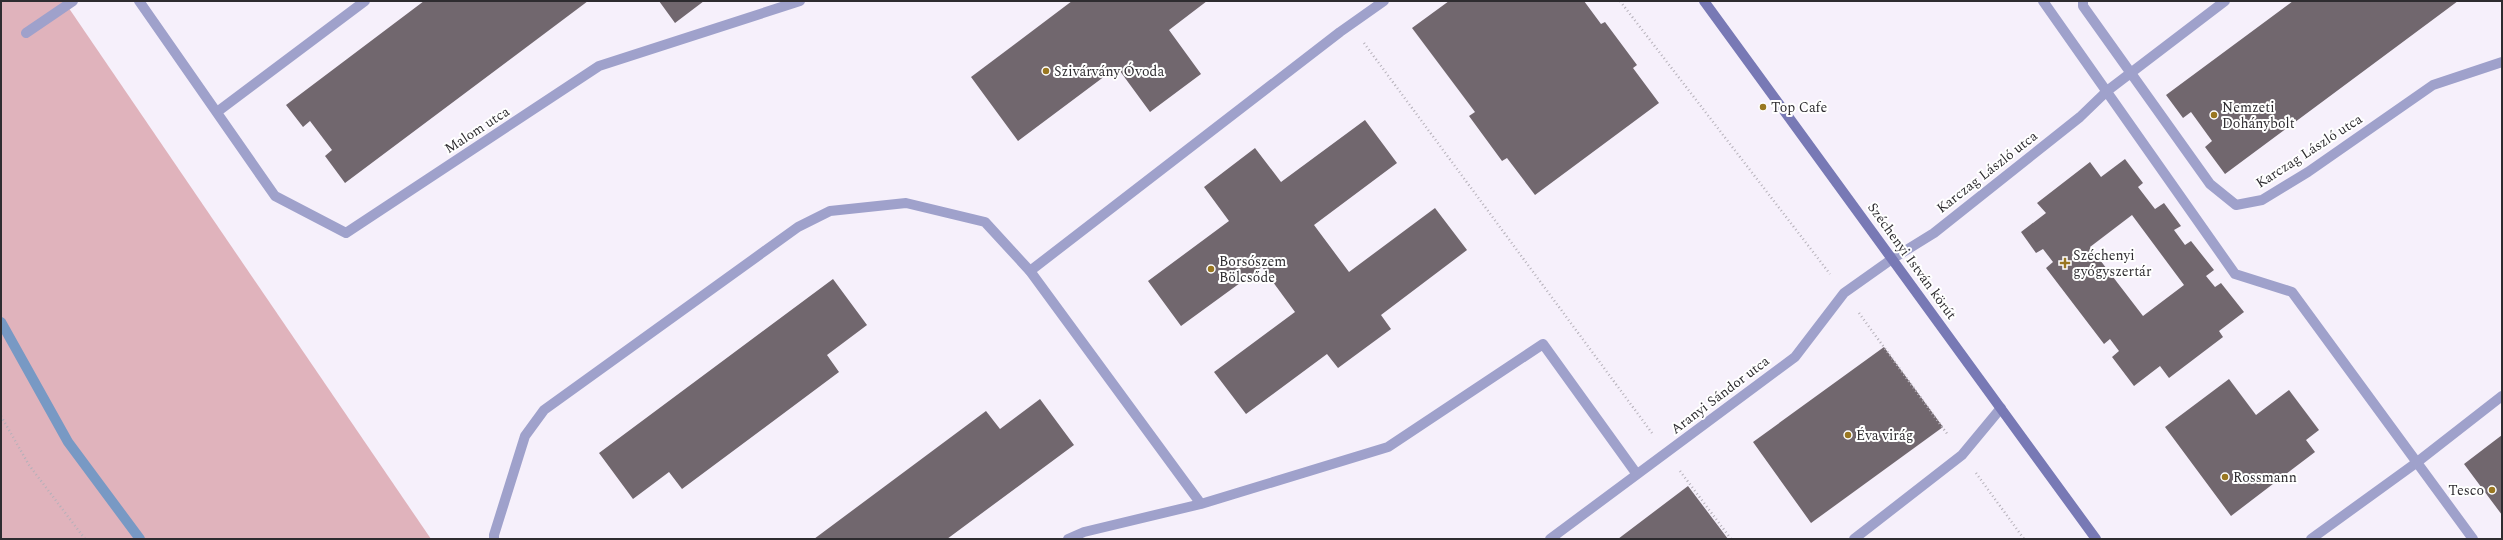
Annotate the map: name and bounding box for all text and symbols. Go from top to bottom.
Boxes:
place label: Szivárvány Óvoda [1054,61,1164,82]
marker: Szivárvány Óvoda [1041,66,1051,76]
place label: Top Cafe [1771,97,1827,118]
place label: Nemzeti Dohánybolt [2222,97,2295,134]
street label: Malom utca [440,101,514,159]
marker: Top Cafe [1758,102,1768,112]
street label: Karczag László utca [2252,109,2367,193]
marker: Nemzeti Dohánybolt [2209,110,2219,120]
street label: Karczag László utca [1932,126,2042,218]
street label: Széchenyi István körút [1862,198,1962,324]
place label: Széchenyi gyógyszertár [2073,245,2152,282]
place label: Borsószem Bölcsőde [1219,251,1286,288]
marker: Széchenyi gyógyszertár [2060,258,2070,268]
marker: Borsószem Bölcsőde [1206,264,1216,274]
street label: Aranyi Sándor utca [1666,351,1774,439]
place label: Éva virág [1856,425,1913,446]
marker: Éva virág [1843,430,1853,440]
place label: Rossmann [2233,467,2297,488]
marker: Rossmann [2220,472,2230,482]
place label: Tesco [2448,480,2484,501]
marker: Tesco [2487,485,2497,495]

